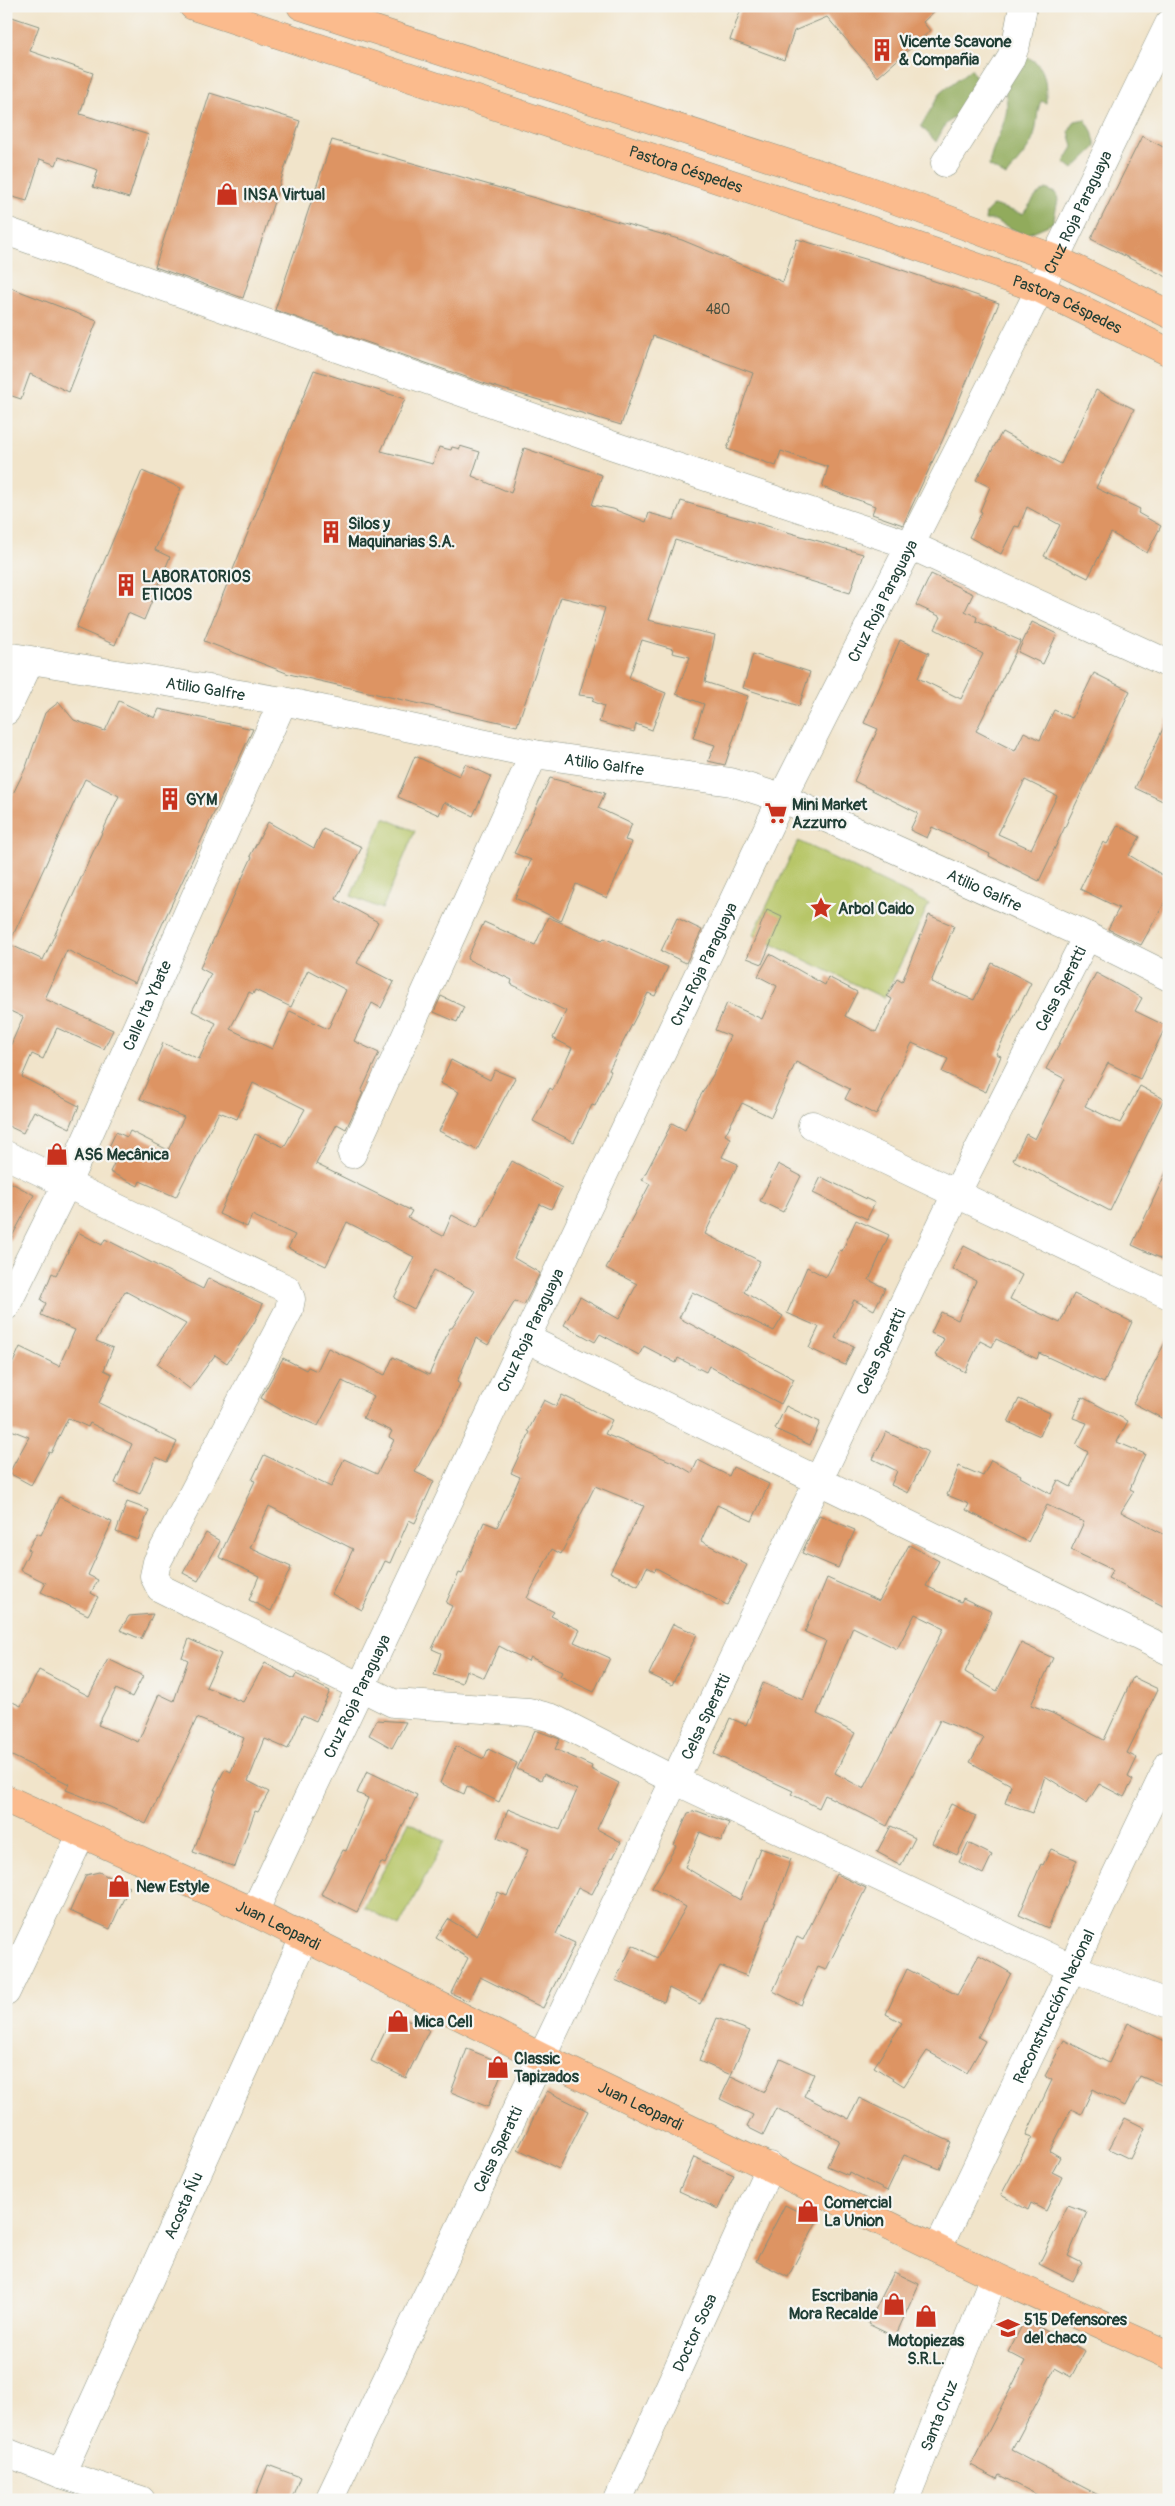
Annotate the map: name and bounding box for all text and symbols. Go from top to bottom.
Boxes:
place label: Vicente Scavone & Compañia [899,32,1012,70]
building icon: Vicente Scavone & Compañia [869,37,895,63]
street label: Pastora Céspedes [626,142,745,198]
street label: Cruz Roja Paraguaya [1040,148,1117,277]
shop icon: INSA Virtual [214,181,240,207]
place label: INSA Virtual [243,185,326,205]
street label: Pastora Céspedes [1010,271,1125,338]
house number: 480 [706,301,730,318]
place label: Silos y Maquinarias S.A. [348,514,455,552]
building icon: Silos y Maquinarias S.A. [318,519,344,545]
street label: Cruz Roja Paraguaya [844,537,922,666]
place label: LABORATORIOS ETICOS [142,567,251,605]
building icon: LABORATORIOS ETICOS [113,572,139,598]
street label: Atilio Galfre [164,673,246,706]
street label: Atilio Galfre [563,749,645,781]
building icon: GYM [157,786,183,812]
place label: GYM [186,790,218,810]
place label: Mini Market Azzurro [792,795,868,833]
supermarket icon: Mini Market Azzurro [763,800,789,826]
street label: Atilio Galfre [944,865,1025,916]
place icon: Arbol Caido [808,895,834,921]
street label: Cruz Roja Paraguaya [666,899,742,1030]
place label: Arbol Caido [838,899,915,919]
street label: Celsa Speratti [1031,943,1091,1035]
street label: Calle Ita Ybate [119,957,176,1054]
shop icon: AS6 Mecânica [44,1141,70,1167]
place label: AS6 Mecânica [74,1145,170,1165]
street label: Cruz Roja Paraguaya [493,1265,569,1396]
street label: Celsa Speratti [852,1306,910,1398]
street label: Cruz Roja Paraguaya [319,1631,395,1762]
street label: Celsa Speratti [677,1671,735,1763]
shop icon: New Estyle [106,1873,132,1899]
place label: New Estyle [136,1877,211,1897]
street label: Juan Leopardi [233,1896,324,1955]
street label: Reconstrucción Nacional [1009,1926,1100,2087]
shop icon: Mica Cell [385,2008,411,2034]
place label: Mica Cell [414,2012,473,2032]
place label: Classic Tapizados [513,2049,580,2087]
shop icon: Classic Tapizados [485,2054,511,2080]
street label: Juan Leopardi [595,2077,686,2135]
street label: Celsa Speratti [469,2103,527,2196]
street label: Acosta Ñu [160,2169,208,2242]
place label: Comercial La Union [824,2193,892,2231]
shop icon: Comercial La Union [795,2198,821,2224]
place label: Escribania Mora Recalde [789,2286,879,2324]
street label: Doctor Sosa [669,2291,722,2375]
shop icon: Escribania Mora Recalde [881,2291,907,2317]
shop icon: Motopiezas S.R.L. [913,2303,939,2329]
place label: 515 Defensores del chaco [1024,2310,1128,2348]
school or university icon: 515 Defensores del chaco [995,2315,1021,2341]
place label: Motopiezas S.R.L. [888,2331,965,2369]
street label: Santa Cruz [916,2377,963,2454]

